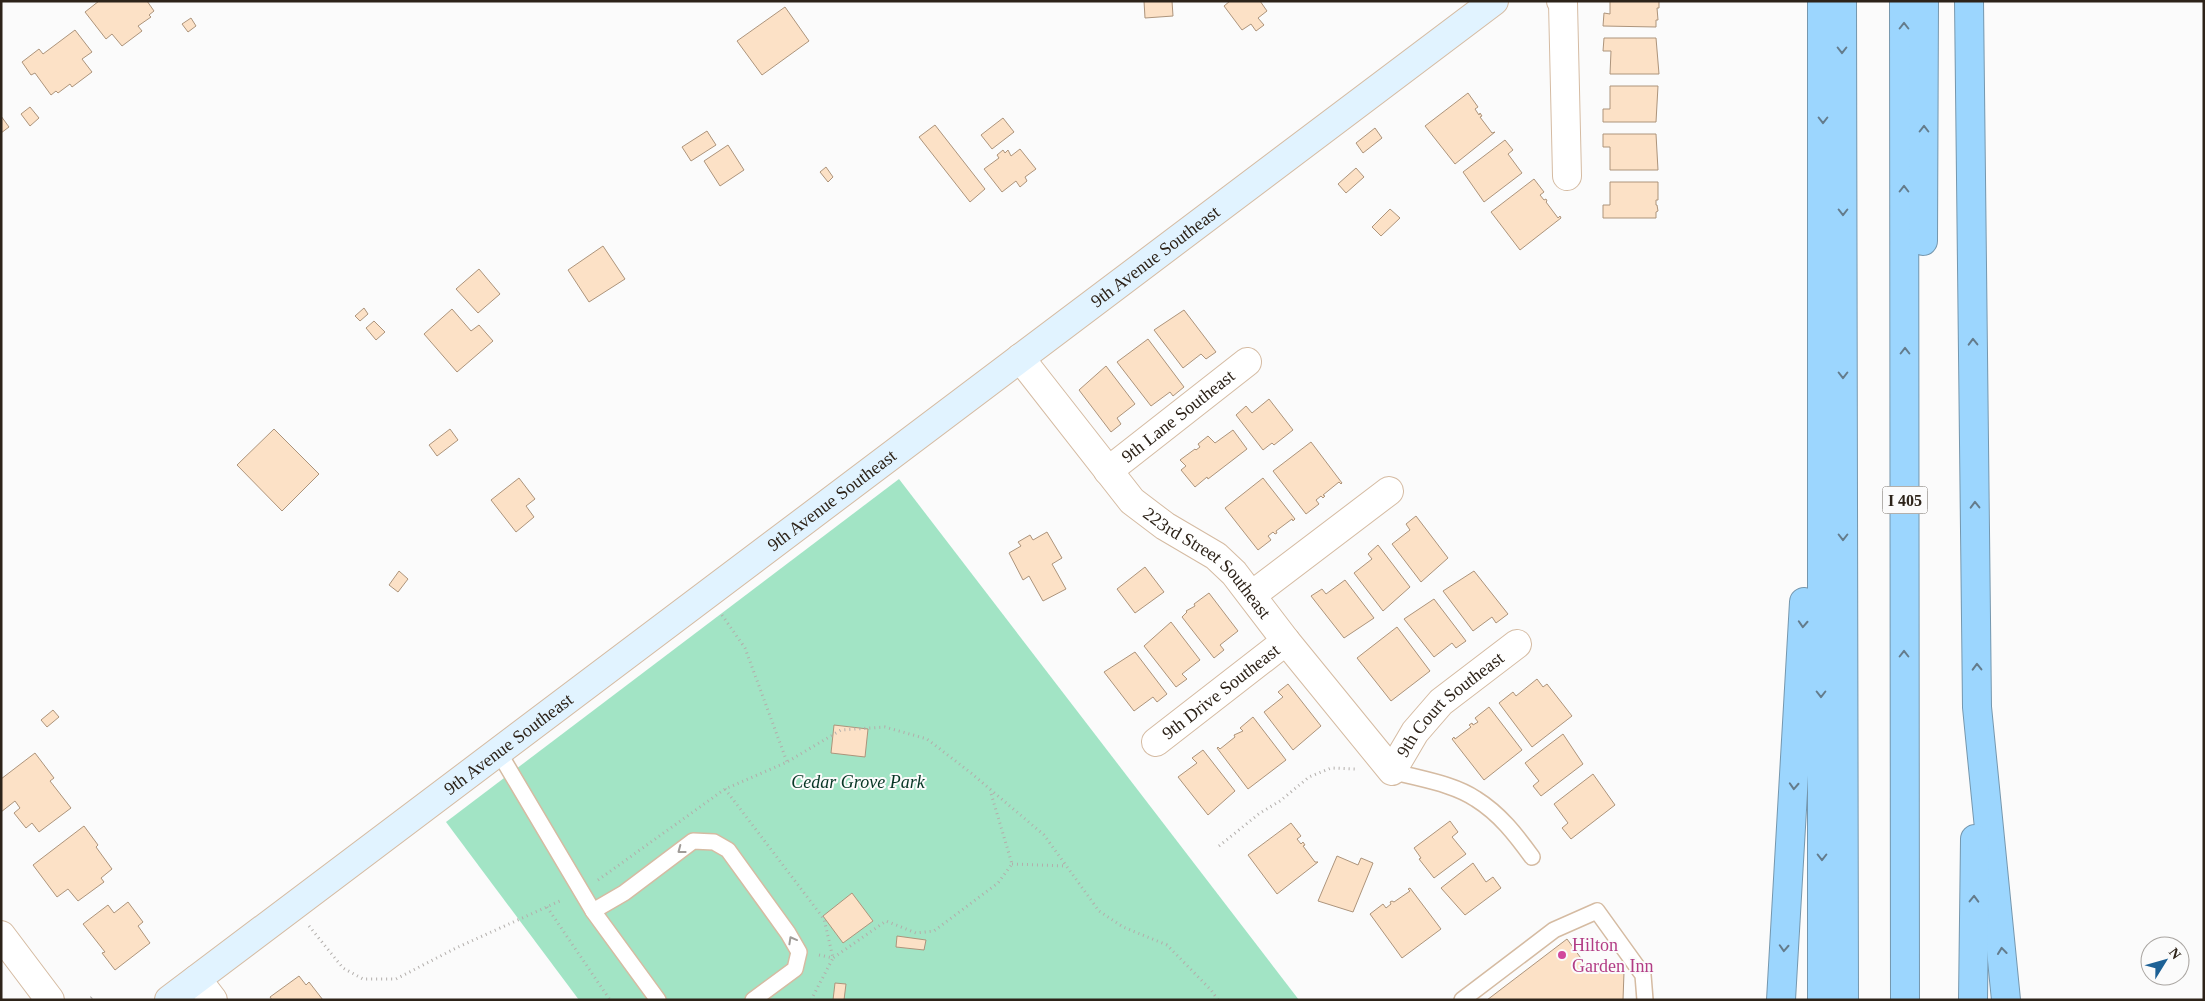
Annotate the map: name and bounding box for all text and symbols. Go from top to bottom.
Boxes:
one-way arrow [1899,22,1909,30]
one-way arrow [1837,46,1847,54]
one-way arrow [1818,116,1828,124]
one-way arrow [1918,124,1929,132]
one-way arrow [1899,184,1909,192]
street label: 9th Avenue Southeast [1087,202,1223,311]
one-way arrow [1838,209,1848,217]
one-way arrow [1968,338,1978,346]
one-way arrow [1900,347,1910,354]
street label: 9th Lane Southeast [1118,366,1239,467]
one-way arrow [1838,372,1848,379]
street label: 9th Avenue Southeast [764,445,900,555]
road number: I 405 [1882,486,1928,514]
one-way arrow [1970,501,1980,508]
street label: 223rd Street Southeast [1139,503,1275,622]
one-way arrow [1838,534,1848,542]
one-way arrow [1798,620,1809,628]
street label: 9th Drive Southeast [1158,640,1283,743]
street label: 9th Court Southeast [1393,648,1508,760]
one-way arrow [1899,649,1909,657]
one-way arrow [1972,663,1982,671]
street label: 9th Avenue Southeast [440,689,577,799]
one-way arrow [1816,691,1826,699]
park label: Cedar Grove Park [791,772,926,792]
one-way arrow [1788,782,1799,790]
one-way arrow [677,844,687,853]
one-way arrow [1817,854,1827,861]
one-way arrow [1969,894,1980,902]
place label: Hilton Garden Inn [1572,935,1653,976]
one-way arrow [788,936,798,945]
north arrow [2140,936,2190,986]
one-way arrow [1779,945,1790,953]
text: N [2166,945,2184,962]
one-way arrow [1996,947,2007,955]
marker: Hilton Garden Inn [1556,949,1568,961]

